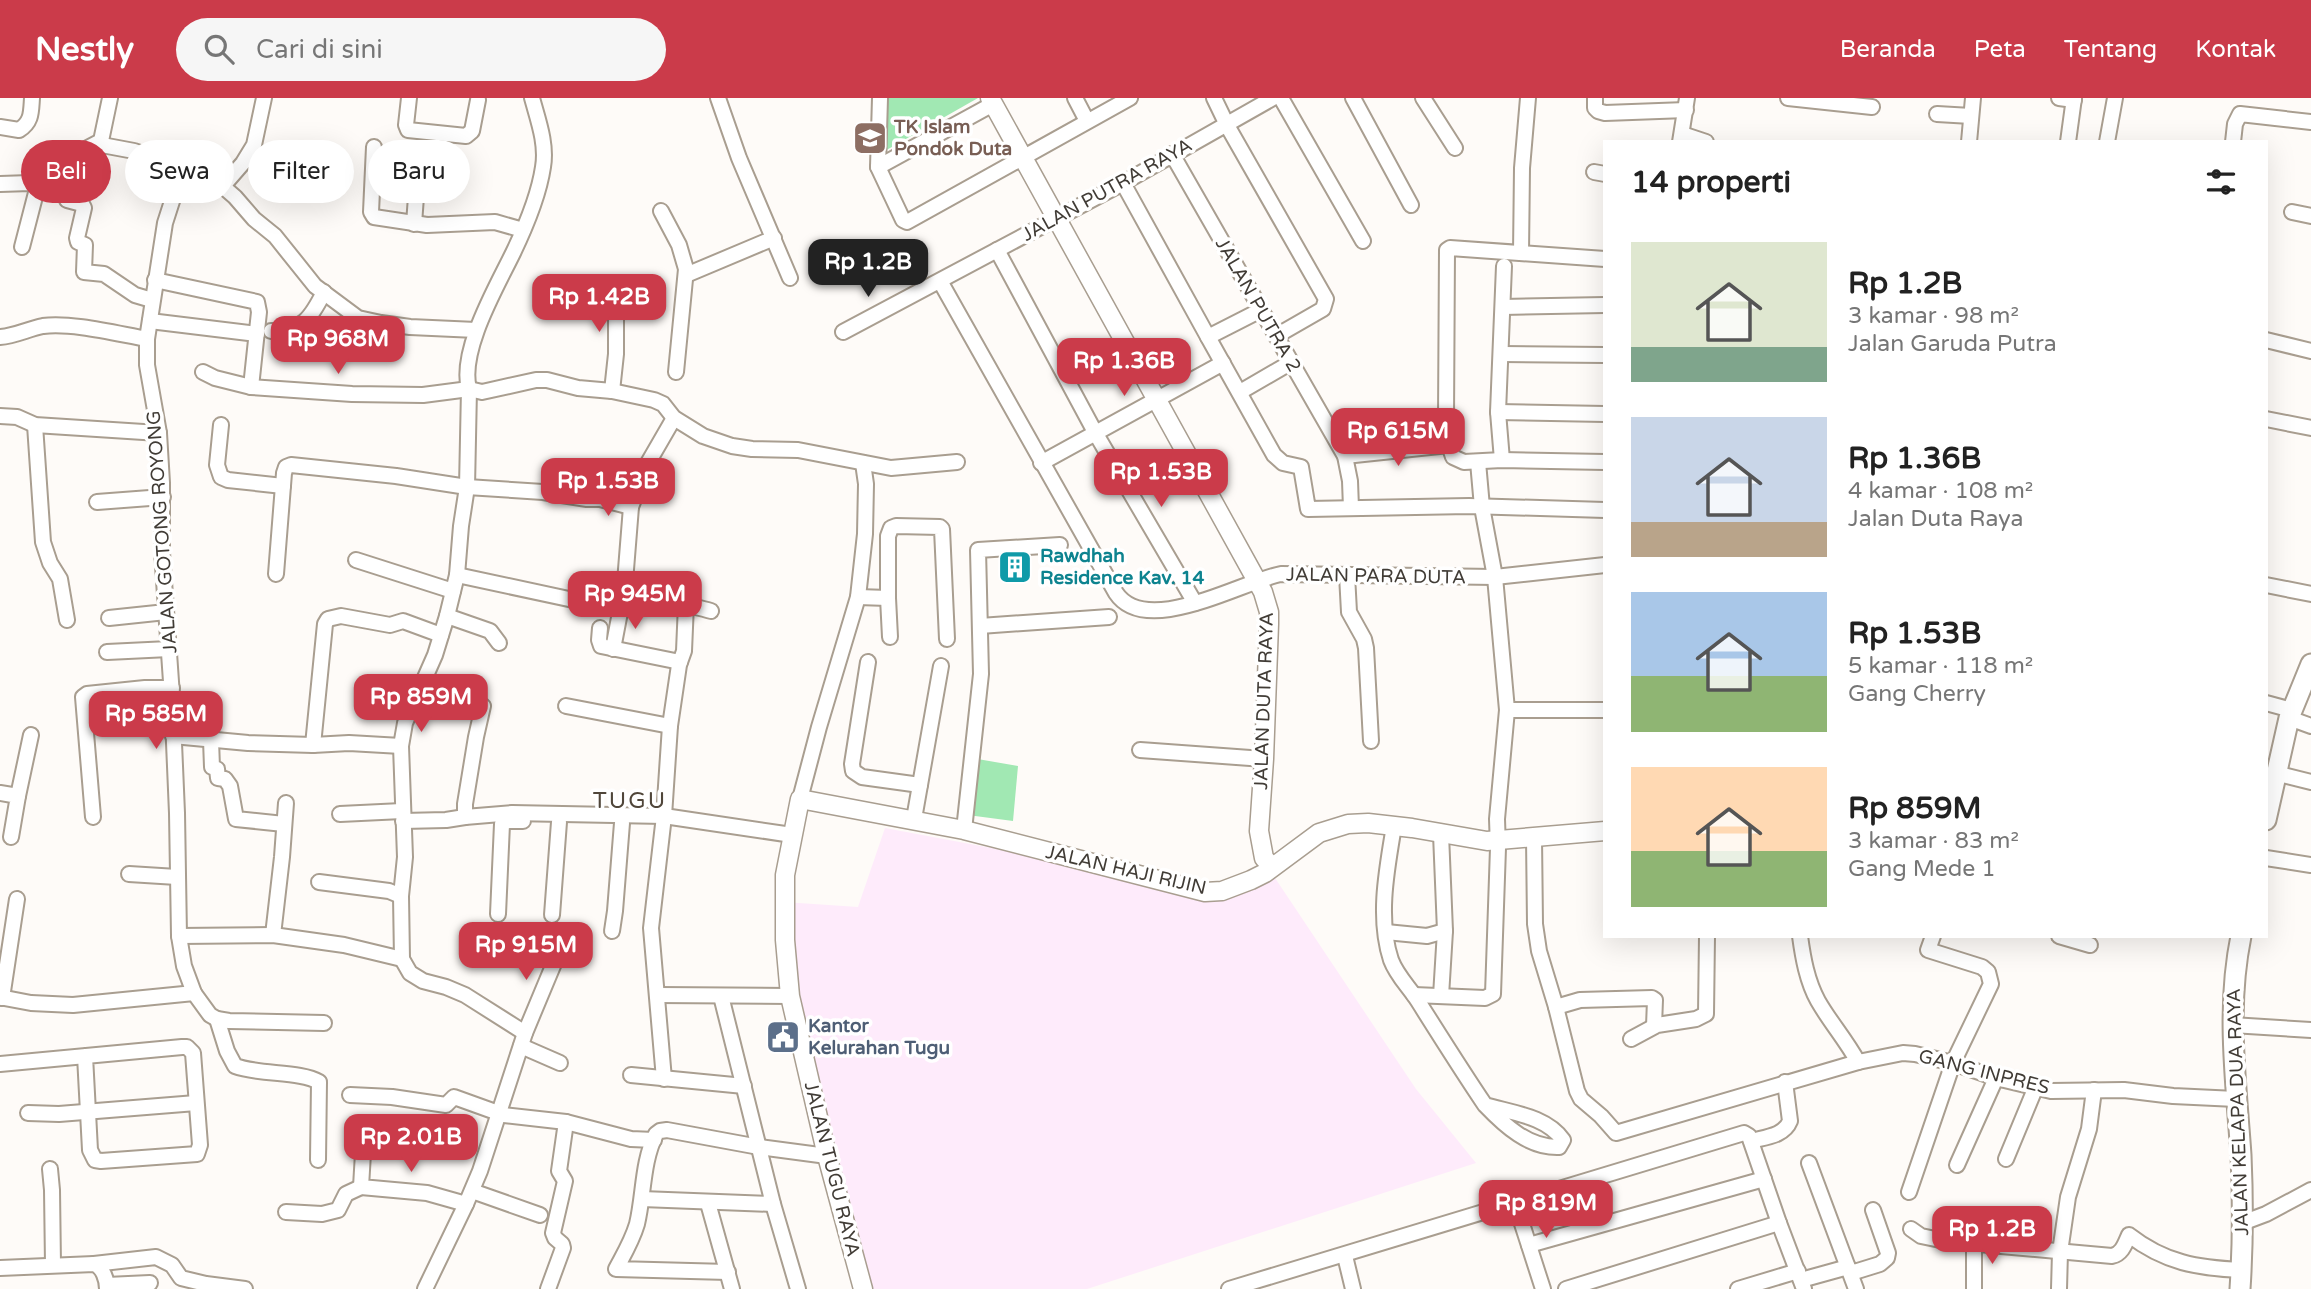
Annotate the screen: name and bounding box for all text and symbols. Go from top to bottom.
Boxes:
search box [176,18,666,81]
text: Nestly [35,30,134,69]
icon: search [200,30,238,68]
text: Cari di sini [256,34,383,65]
text: Beranda [1840,35,1936,64]
text: Peta [1974,35,2026,64]
text: Tentang [2064,35,2157,64]
text: Kontak [2195,35,2276,64]
place label: TK Islam Pondok Duta [893,116,1012,160]
school or university icon: TK Islam Pondok Duta [851,119,889,157]
street label: JALAN PUTRA RAYA [1018,134,1196,246]
chip: Beli [21,140,111,203]
chip: Sewa [125,140,234,203]
chip: Filter [248,140,354,203]
chip: Baru [368,140,470,203]
icon: filters [2202,163,2240,201]
text: 14 properti [1631,164,1791,201]
street label: JALAN PUTRA 2 [1211,234,1305,376]
pin: Rp 1.2B [803,240,933,299]
text: Rp 1.2B [824,248,912,276]
text: Rp 1.2B [1848,265,1962,302]
icon: home [1687,270,1771,354]
pin: Rp 1.42B [527,274,671,334]
text: Rp 1.42B [548,283,650,311]
text: 3 kamar · 98 m² [1848,302,2019,330]
pin: Rp 968M [273,316,403,376]
text: Rp 968M [287,325,389,353]
text: Jalan Garuda Putra [1848,330,2057,358]
pin: Rp 1.36B [1052,338,1196,398]
text: Rp 1.36B [1073,347,1175,375]
pin: Rp 615M [1333,408,1463,468]
street label: JALAN GOTONG ROYONG [143,410,181,654]
text: Rp 615M [1347,417,1449,445]
text: Rp 1.36B [1848,440,1981,477]
icon: home [1687,445,1771,529]
pin: Rp 1.53B [1089,450,1233,509]
pin: Rp 1.53B [536,458,680,518]
text: Rp 1.53B [1110,458,1212,486]
text: Rp 1.53B [557,467,659,495]
text: 4 kamar · 108 m² [1848,477,2033,505]
text: Jalan Duta Raya [1848,505,2023,533]
place label: Rawdhah Residence Kav. 14 [1040,545,1205,589]
building icon: Rawdhah Residence Kav. 14 [996,548,1034,586]
street label: JALAN PARA DUTA [1286,563,1466,589]
pin: Rp 945M [570,572,700,631]
text: Rp 945M [584,580,686,608]
street label: JALAN DUTA RAYA [1250,612,1278,790]
text: Rp 1.53B [1848,615,1981,652]
icon: home [1687,620,1771,704]
text: 5 kamar · 118 m² [1848,652,2033,680]
pin: Rp 859M [356,674,486,734]
text: Gang Cherry [1848,680,1986,708]
text: Rp 859M [370,683,472,711]
pin: Rp 585M [91,692,221,751]
text: Rp 585M [105,700,207,728]
district label: TUGU [593,787,667,815]
text: Rp 859M [1848,790,1982,827]
icon: home [1687,795,1771,879]
text: 3 kamar · 83 m² [1848,827,2019,855]
street label: JALAN HAJI RIJIN [1044,841,1208,899]
text: Gang Mede 1 [1848,855,1996,883]
pin: Rp 915M [461,922,591,982]
text: Rp 915M [475,931,577,959]
street label: JALAN KELAPA DUA RAYA [2223,988,2253,1236]
place label: Kantor Kelurahan Tugu [808,1015,950,1060]
public building icon: Kantor Kelurahan Tugu [764,1018,802,1056]
street label: GANG INPRES [1916,1045,2052,1099]
street label: JALAN TUGU RAYA [800,1079,864,1259]
pin: Rp 2.01B [339,1114,483,1174]
text: Rp 2.01B [360,1123,462,1151]
pin: Rp 819M [1481,1180,1611,1240]
text: Rp 819M [1495,1189,1597,1217]
pin: Rp 1.2B [1927,1206,2057,1266]
text: Rp 1.2B [1948,1215,2036,1243]

